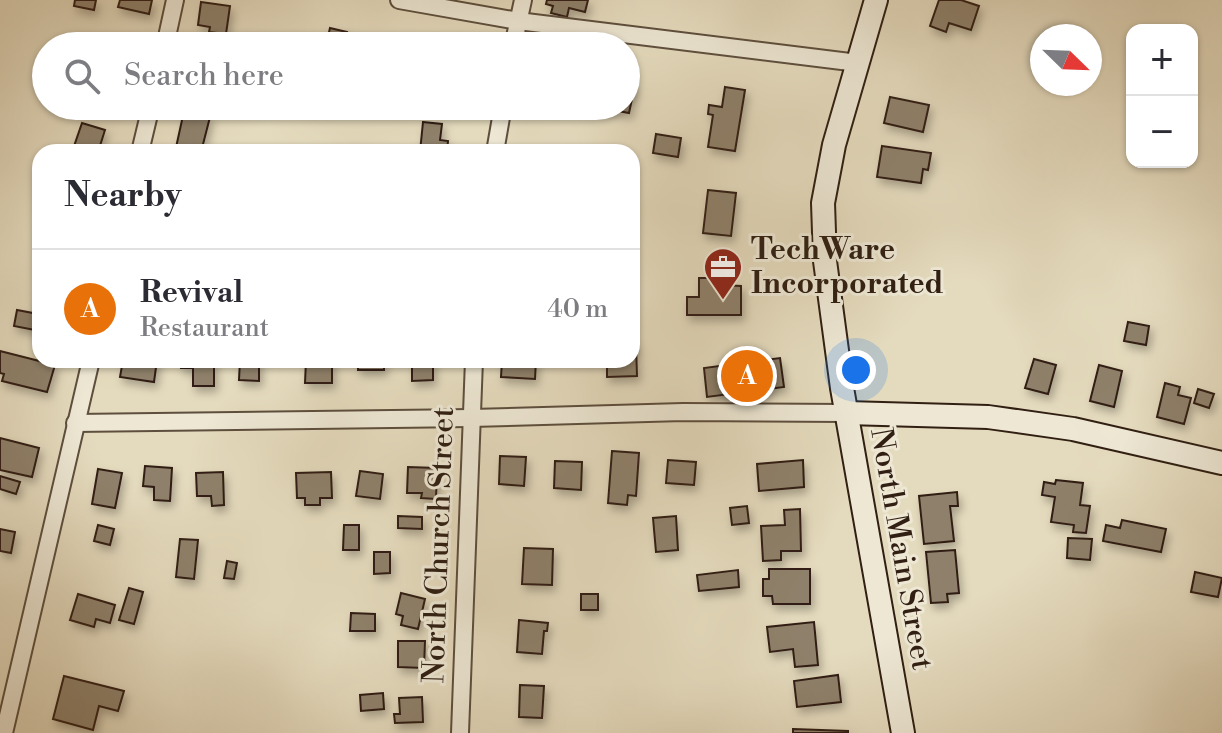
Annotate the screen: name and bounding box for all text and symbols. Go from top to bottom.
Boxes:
north arrow [1030,24,1102,96]
map controls [1126,24,1198,168]
button: + [1126,24,1198,96]
search box [32,32,640,120]
icon: search [60,54,104,98]
text: Search here [124,57,284,95]
button: − [1126,96,1198,168]
text: Nearby [64,175,182,217]
place label: TechWare Incorporated [751,231,944,303]
office icon: TechWare Incorporated [702,246,744,301]
text: Revival [140,274,243,312]
text: A [81,293,99,325]
text: 40 m [547,293,608,325]
text: Restaurant [140,312,269,344]
pin: A [721,346,773,406]
your location [836,350,876,390]
street label: North Church Street [415,406,463,684]
street label: North Main Street [861,425,941,673]

